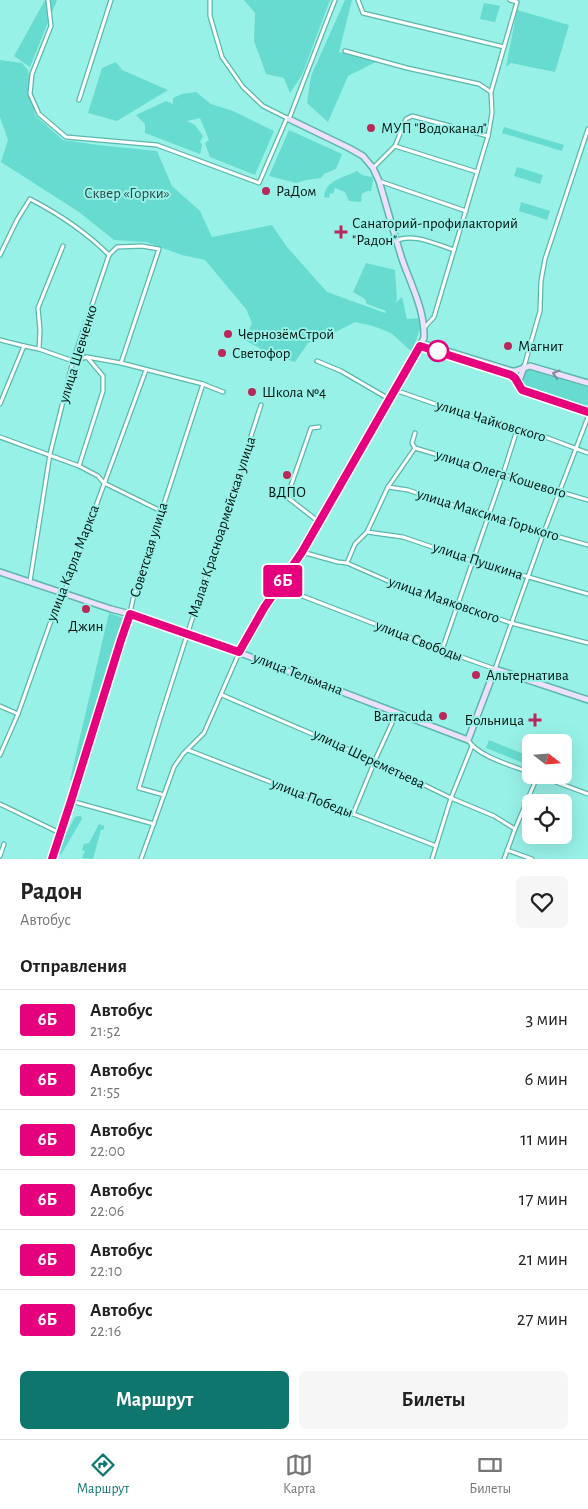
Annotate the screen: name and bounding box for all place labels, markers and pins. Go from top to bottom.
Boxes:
place label: МУП "Водоканал" [381,121,487,136]
marker: МУП "Водоканал" [365,122,377,134]
place label: РаДом [276,184,317,199]
marker: РаДом [260,185,272,197]
place label: Санаторий-профилакторий "Радон" [352,216,518,248]
marker: Санаторий-профилакторий "Радон" [334,225,348,239]
place label: ЧернозёмСтрой [238,327,334,342]
marker: ЧернозёмСтрой [222,328,234,340]
place label: Магнит [518,339,564,354]
unlabelled marker [427,340,449,362]
marker: Магнит [502,340,514,352]
place label: Светофор [232,346,291,361]
marker: Светофор [216,347,228,359]
place label: Школа №4 [262,385,326,400]
marker: Школа №4 [246,386,258,398]
marker: ВДПО [281,469,293,481]
place label: ВДПО [268,485,306,500]
marker: Джин [80,603,92,615]
place label: Джин [68,619,104,634]
place label: Альтернатива [486,668,569,683]
marker: Альтернатива [470,669,482,681]
place label: Barracuda [374,709,433,724]
marker: Barracuda [437,710,449,722]
place label: Больница [465,713,524,728]
marker: Больница [528,713,542,727]

